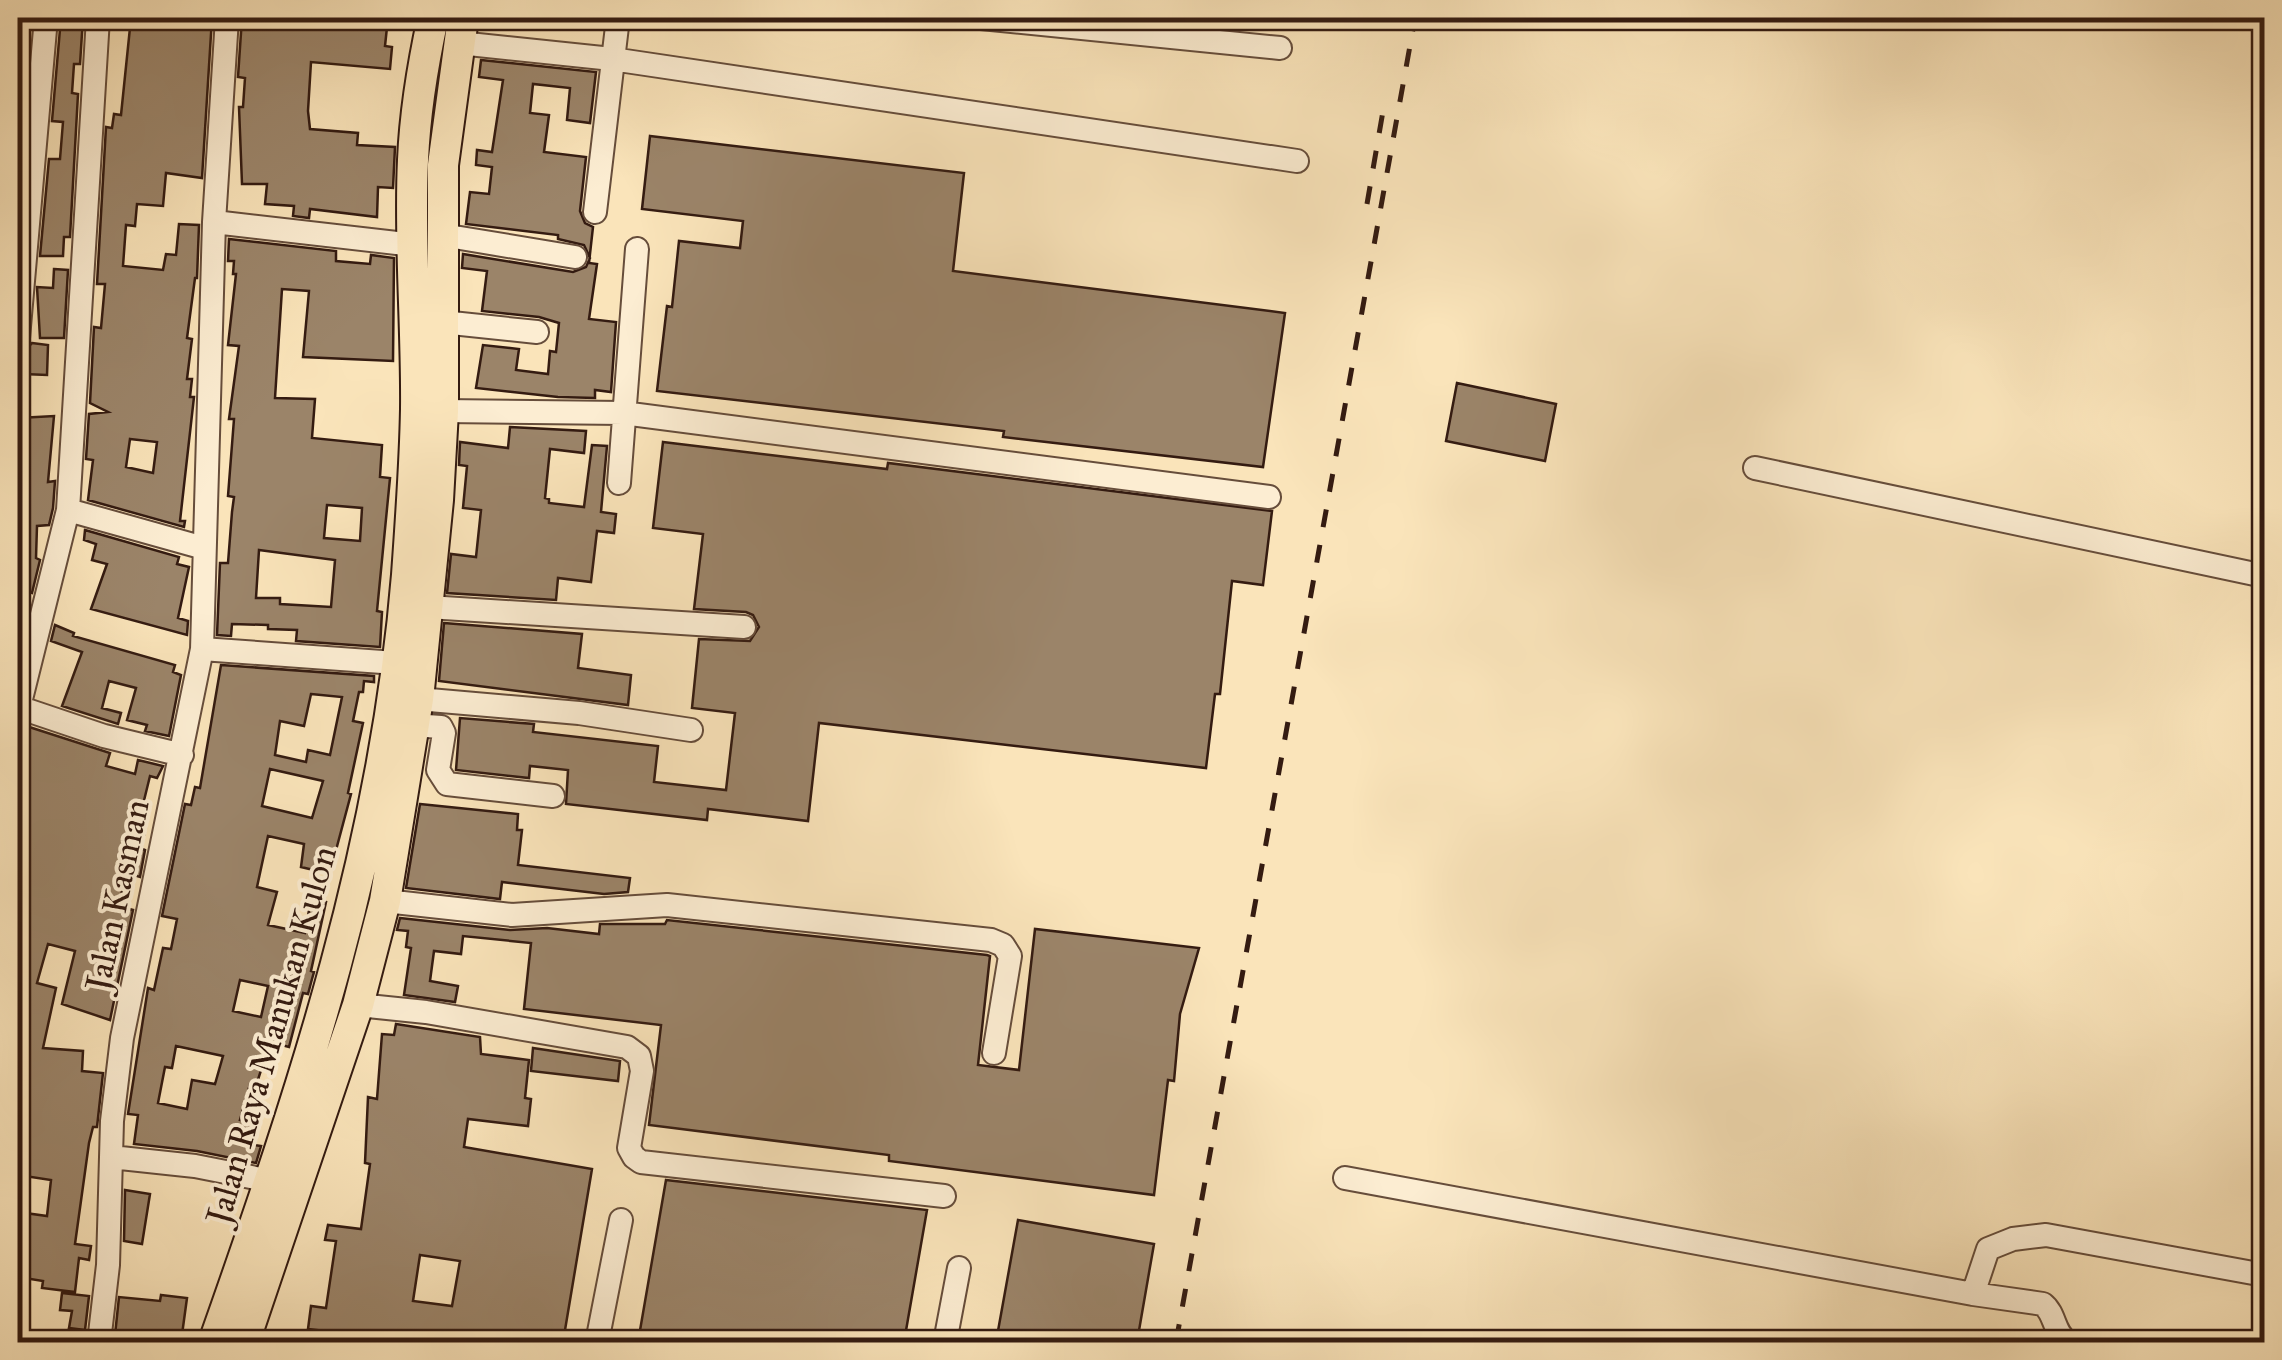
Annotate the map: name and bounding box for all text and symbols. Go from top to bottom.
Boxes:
street label: Jalan Kasman [75,796,159,999]
street label: Jalan Raya Manukan Kulon [196,841,346,1233]

